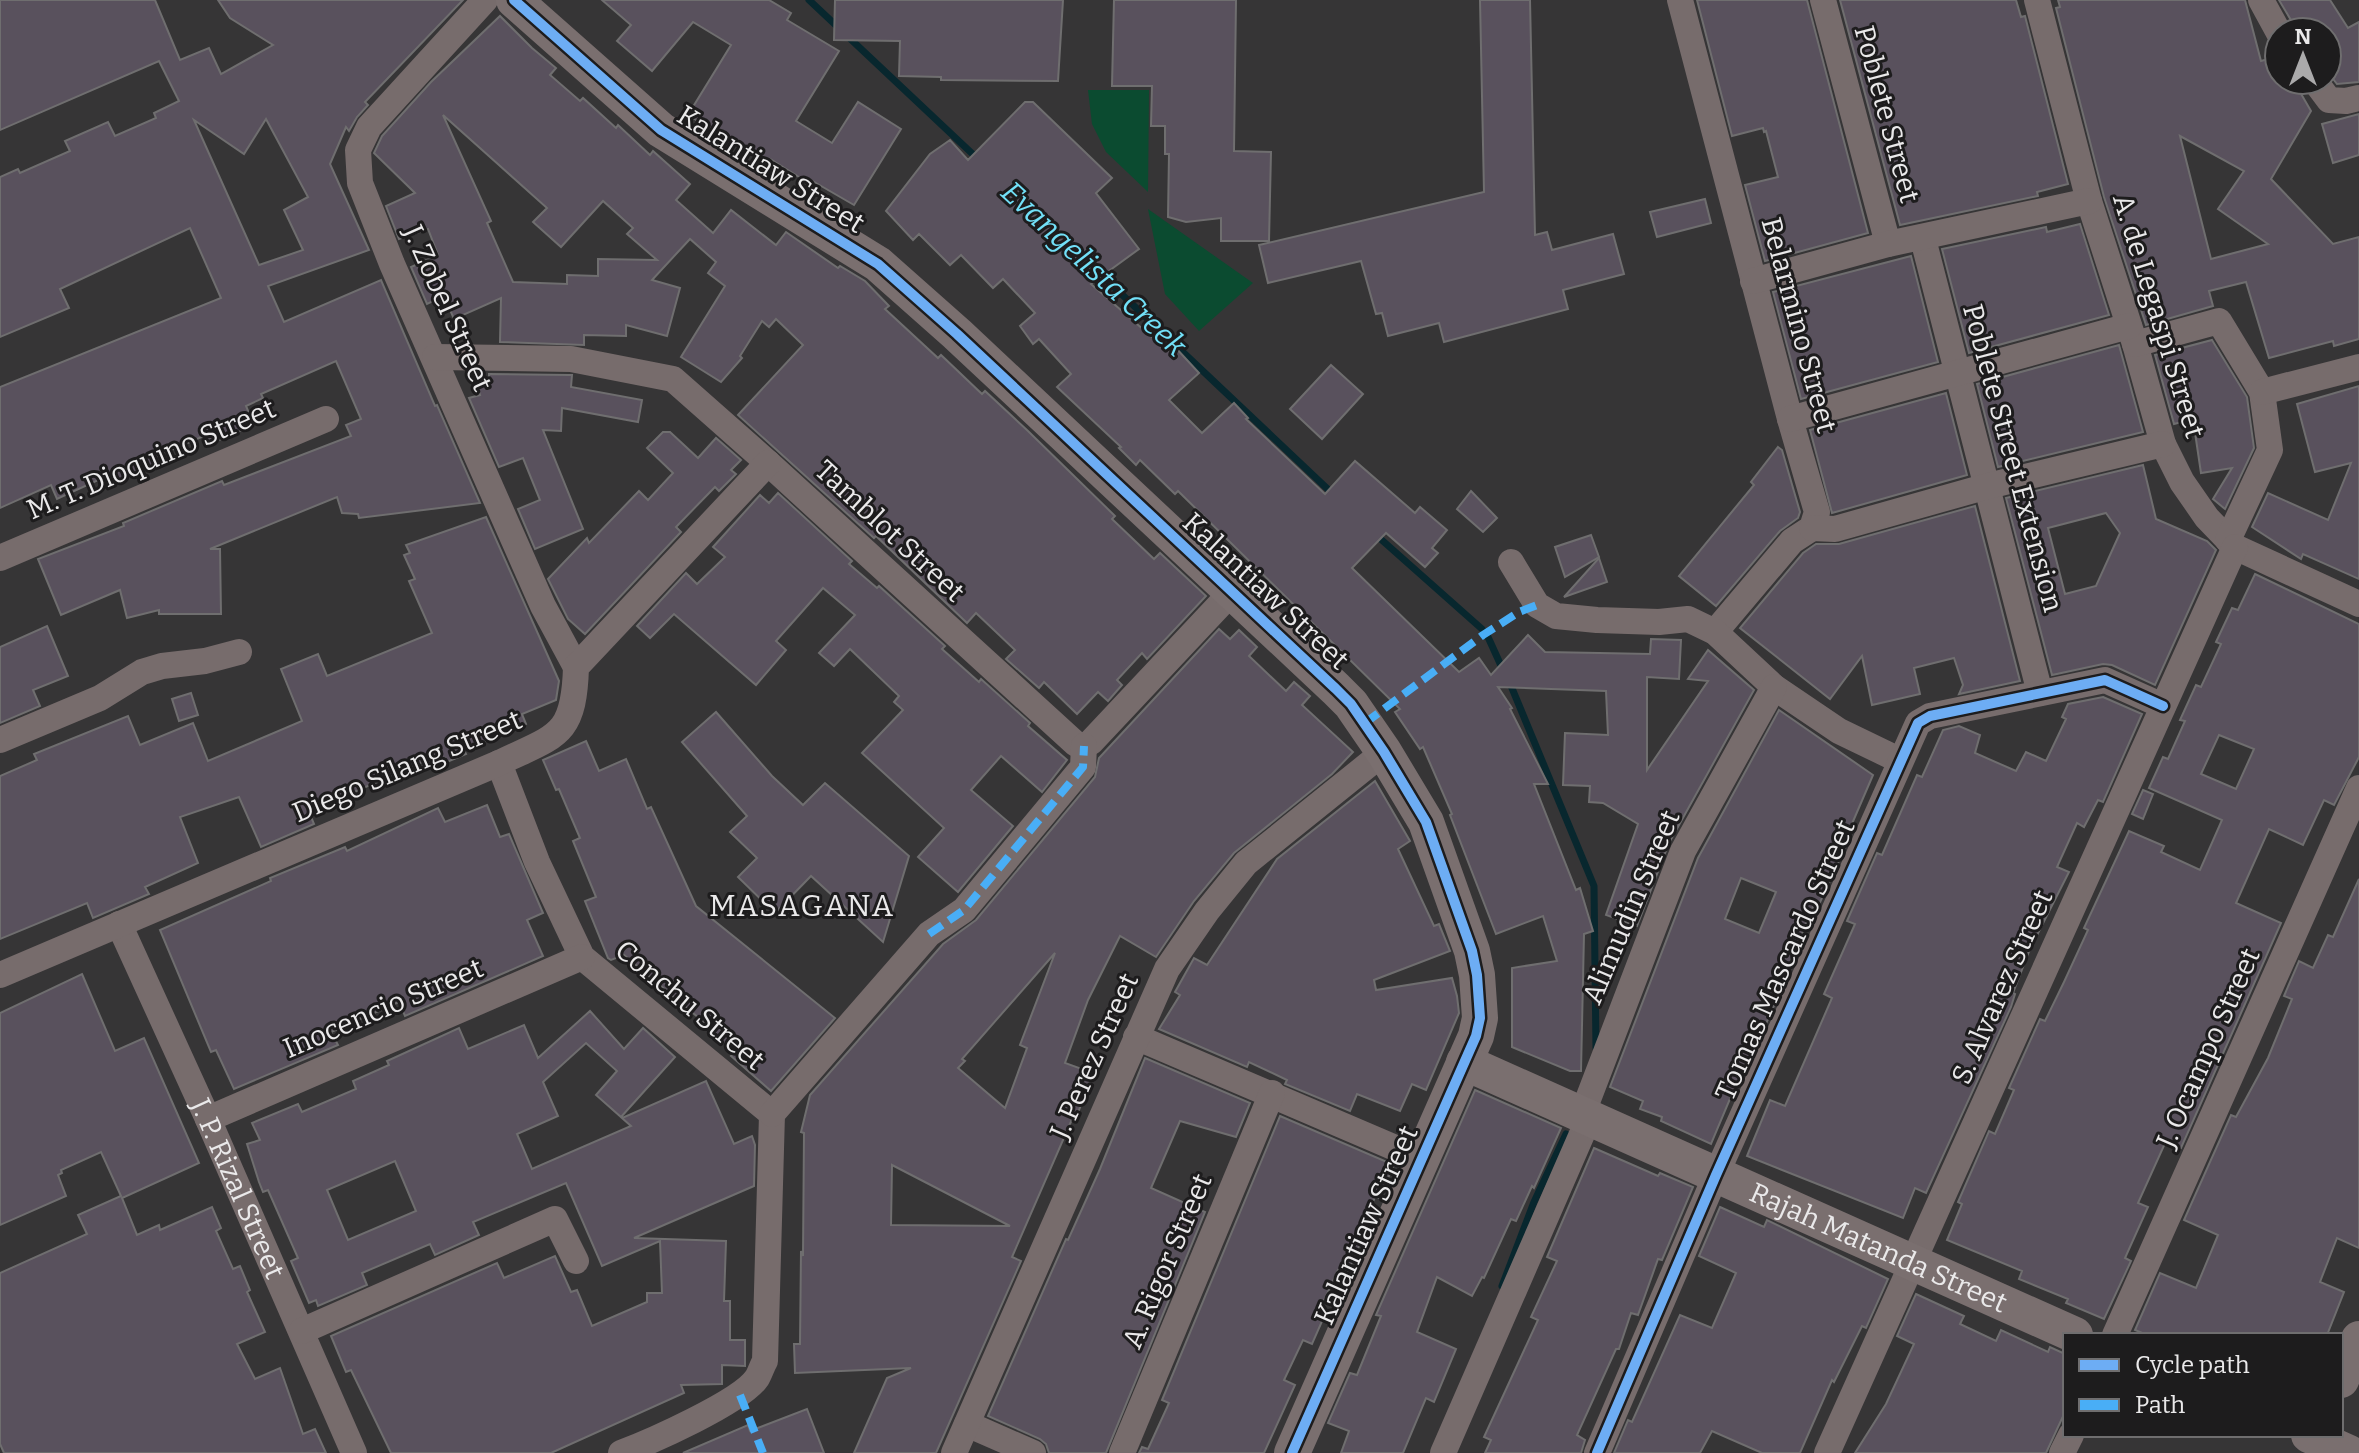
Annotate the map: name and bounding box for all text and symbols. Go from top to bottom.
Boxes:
north arrow [2263,16,2343,96]
street label: Poblete Street [1848,22,1926,206]
text: N [2295,23,2312,50]
street label: Kalantiaw Street [671,98,871,240]
water label: Evangelista Creek [994,174,1195,365]
street label: A. de Legaspi Street [2106,190,2212,442]
street label: Belarmino Street [1754,214,1844,436]
street label: J. Zobel Street [396,219,499,396]
street label: Poblete Street Extension [1956,300,2070,616]
street label: M. T. Dioquino Street [22,392,280,526]
street label: Tamblot Street [809,453,971,609]
street label: Kalantiaw Street [1176,506,1356,676]
street label: Diego Silang Street [288,703,526,829]
street label: Alimudin Street [1575,805,1687,1009]
street label: Tomas Mascardo Street [1708,815,1862,1105]
street label: S. Alvarez Street [1944,885,2060,1089]
district label: MASAGANA [709,888,895,924]
street label: Conchu Street [609,933,771,1077]
street label: J. Ocampo Street [2149,943,2267,1154]
street label: Inocencio Street [278,951,488,1065]
street label: J. Perez Street [1042,968,1145,1145]
street label: J. P. Rizal Street [184,1092,292,1283]
street label: Kalantiaw Street [1307,1120,1425,1330]
street label: A. Rigor Street [1115,1169,1219,1353]
street label: Rajah Matanda Street [1745,1175,2012,1319]
legend [2063,1333,2343,1437]
text: Cycle path [2135,1351,2250,1379]
text: Path [2135,1391,2185,1419]

